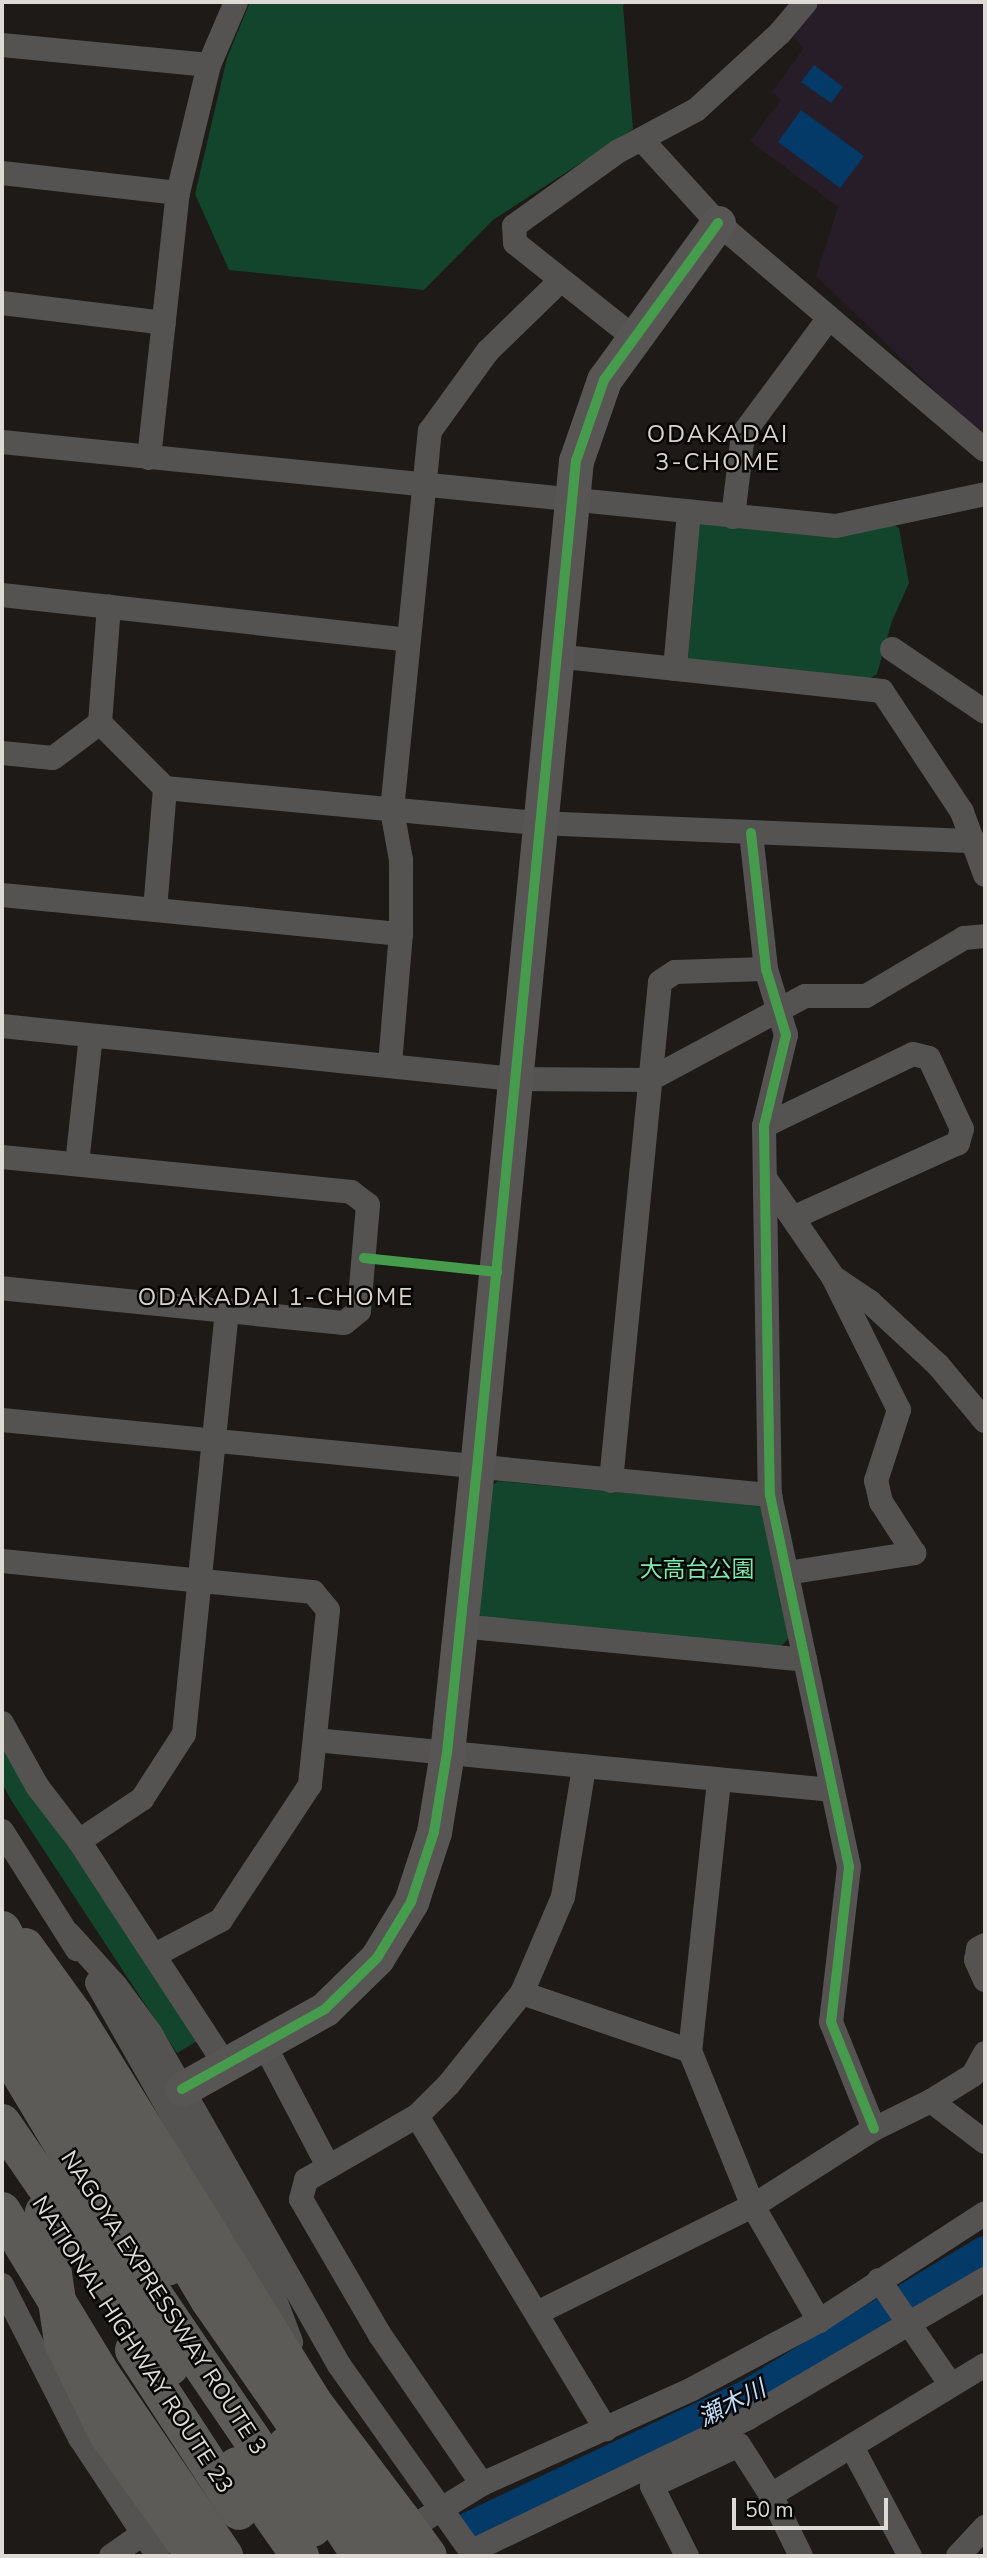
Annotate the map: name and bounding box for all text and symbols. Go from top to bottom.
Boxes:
district label: ODAKADAI 3-CHOME [648,421,788,477]
district label: ODAKADAI 1-CHOME [140,1284,412,1312]
park label: 大高台公園 [640,1556,754,1584]
street label: NAGOYA EXPRESSWAY ROUTE 3 [54,2146,272,2460]
street label: NATIONAL HIGHWAY ROUTE 23 [26,2191,238,2499]
water label: 瀬木川 [693,2375,771,2433]
scale bar [735,2484,891,2528]
text: 50 m [745,2496,794,2524]

